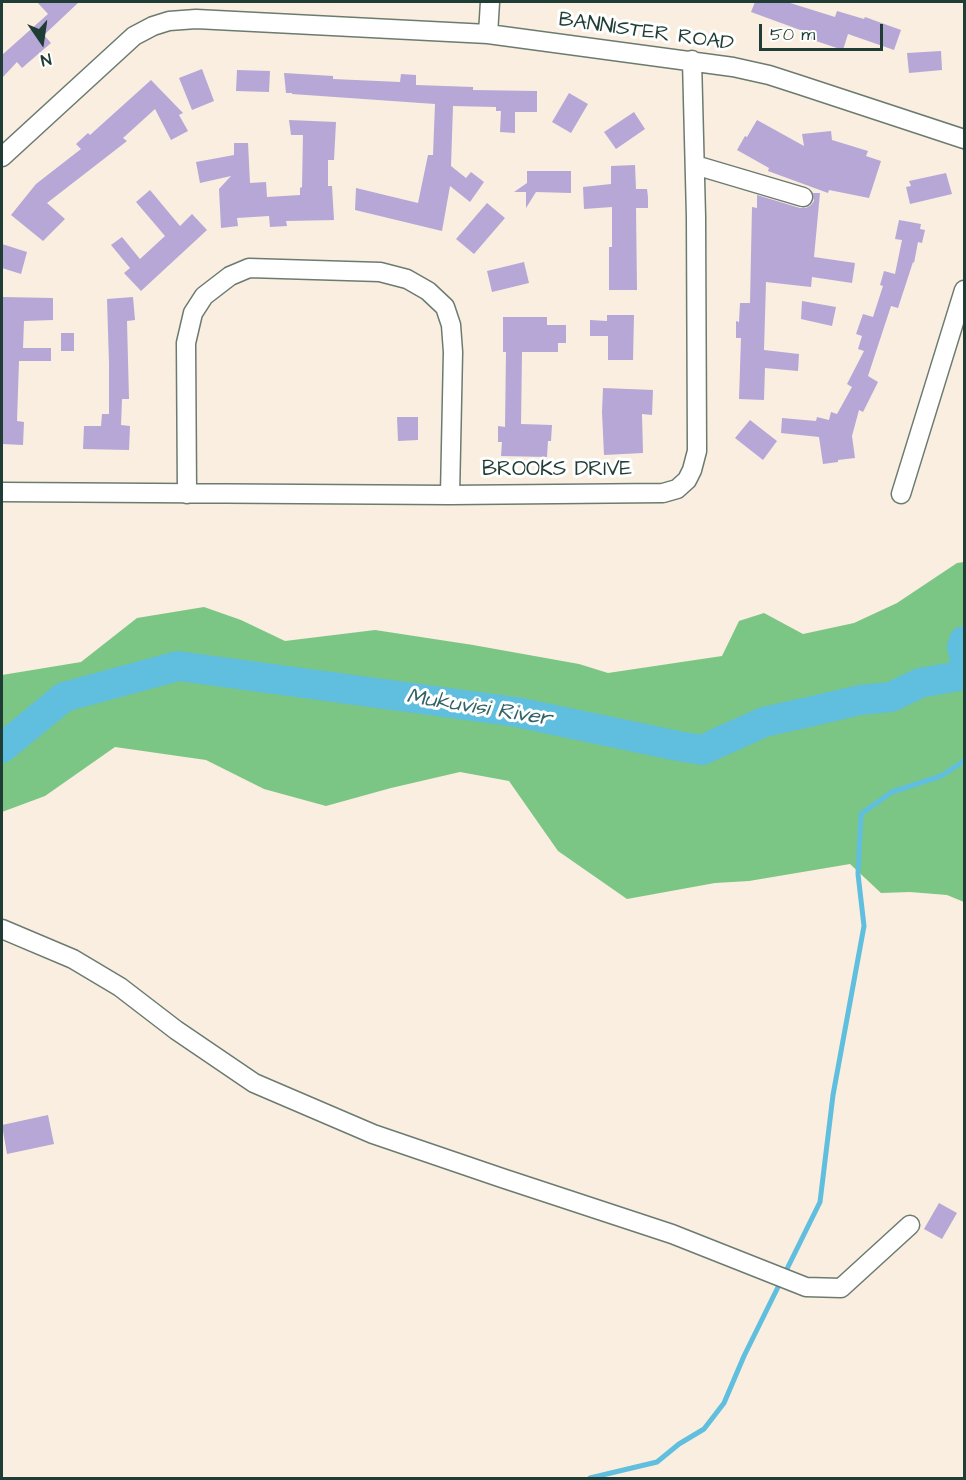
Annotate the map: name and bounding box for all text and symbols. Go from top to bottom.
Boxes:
street label: BANNISTER ROAD [557,8,735,58]
north arrow [12,12,72,72]
scale bar [762,12,886,50]
text: 50 m [770,22,815,47]
text: N [39,48,53,71]
street label: BROOKS DRIVE [482,458,632,484]
water label: Mukuvisi River [405,685,553,733]

